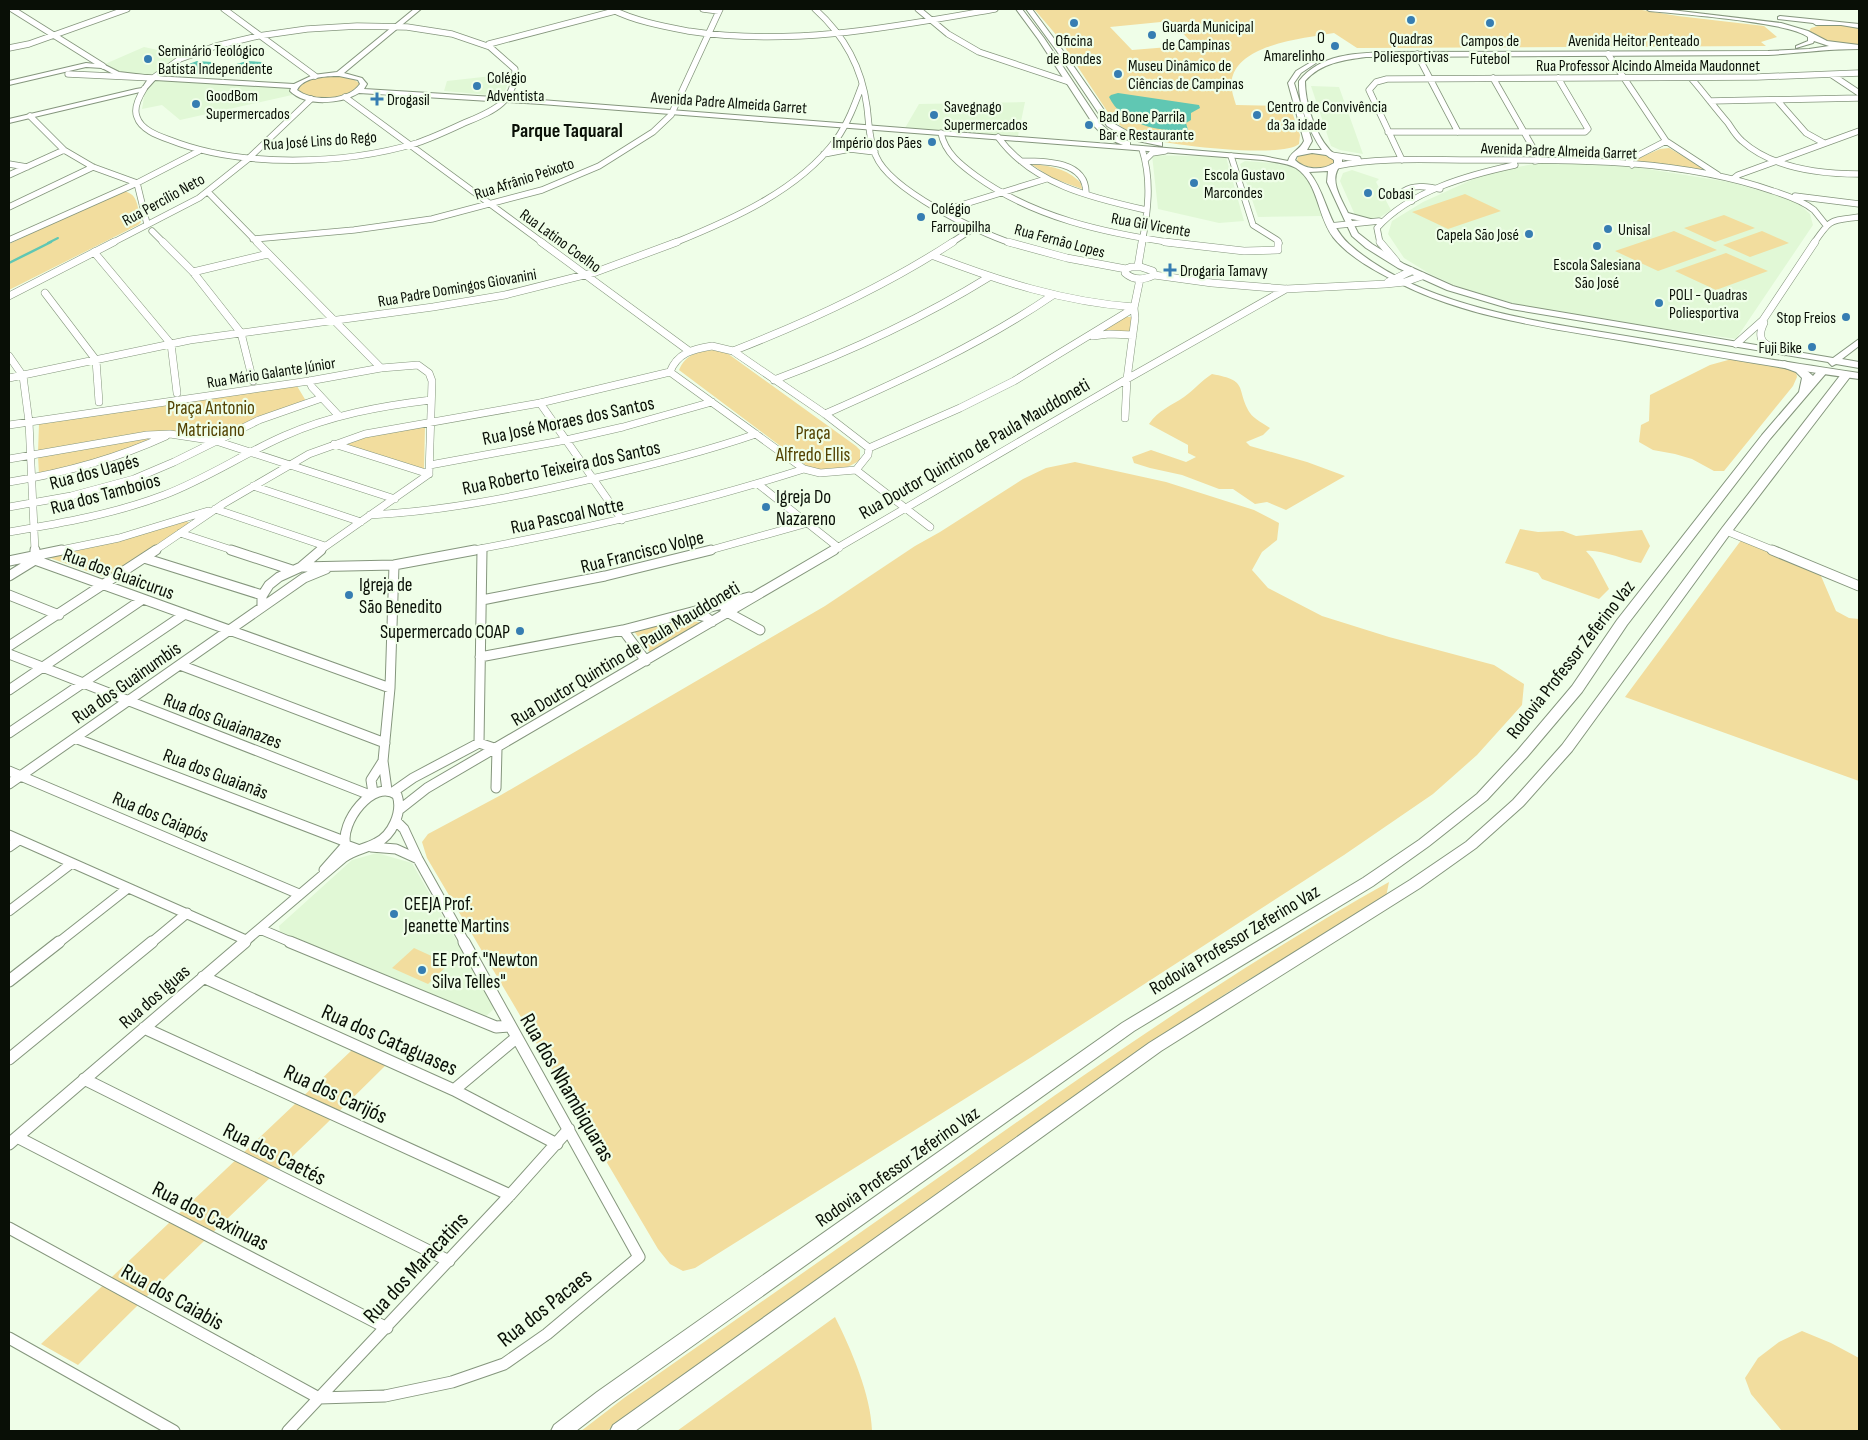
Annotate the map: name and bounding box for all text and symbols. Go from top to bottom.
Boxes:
marker: Quadras Poliesportivas [1405,14,1417,26]
marker: Oficina de Bondes [1068,17,1080,29]
marker: Campos de Futebol [1484,17,1496,29]
place label: Guarda Municipal de Campinas [1162,18,1254,55]
marker: Guarda Municipal de Campinas [1146,29,1158,41]
place label: O Amarelinho [1263,29,1325,66]
place label: Quadras Poliesportivas [1373,30,1449,67]
place label: Oficina de Bondes [1046,32,1102,69]
place label: Campos de Futebol [1461,32,1519,69]
street label: Avenida Heitor Penteado [1567,32,1700,51]
marker: O Amarelinho [1329,40,1341,52]
place label: Seminário Teológico Batista Independente [158,42,273,79]
marker: Seminário Teológico Batista Independente [142,53,154,65]
place label: Museu Dinâmico de Ciências de Campinas [1128,57,1244,94]
street label: Rua Professor Alcindo Almeida Maudonnet [1536,57,1760,76]
marker: Museu Dinâmico de Ciências de Campinas [1112,68,1124,80]
place label: Colégio Adventista [486,69,544,106]
marker: Colégio Adventista [471,80,483,92]
place label: GoodBom Supermercados [206,87,290,124]
street label: Avenida Padre Almeida Garret [649,88,808,118]
place label: Drogasil [387,91,430,110]
marker: Drogasil [371,93,383,105]
marker: GoodBom Supermercados [190,98,202,110]
place label: Savegnago Supermercados [944,98,1028,135]
place label: Centro de Convivência da 3a idade [1267,98,1387,135]
place label: Bad Bone Parrila Bar e Restaurante [1099,108,1194,145]
marker: Savegnago Supermercados [928,109,940,121]
marker: Centro de Convivência da 3a idade [1251,109,1263,121]
district label: Parque Taquaral [511,119,623,143]
marker: Bad Bone Parrila Bar e Restaurante [1083,119,1095,131]
street label: Rua José Lins do Rego [263,128,378,155]
place label: Império dos Pães [832,134,922,153]
marker: Império dos Pães [926,136,938,148]
street label: Avenida Padre Almeida Garret [1479,139,1638,164]
street label: Rua Afrânio Peixoto [472,154,577,204]
place label: Escola Gustavo Marcondes [1204,166,1285,203]
street label: Rua Percílio Neto [119,170,208,231]
marker: Escola Gustavo Marcondes [1188,177,1200,189]
place label: Cobasi [1378,185,1414,204]
marker: Cobasi [1362,187,1374,199]
place label: Colégio Farroupilha [931,200,991,237]
street label: Rua Latino Coelho [516,205,604,277]
street label: Rua Gil Vicente [1110,209,1192,242]
marker: Colégio Farroupilha [915,211,927,223]
street label: Rua Fernão Lopes [1012,220,1107,263]
place label: Unisal [1618,221,1651,240]
marker: Unisal [1602,223,1614,235]
place label: Capela São José [1436,226,1519,245]
marker: Capela São José [1523,228,1535,240]
marker: Escola Salesiana São José [1591,240,1603,252]
place label: Escola Salesiana São José [1553,256,1641,293]
place label: Drogaria Tamavy [1180,262,1268,281]
marker: Drogaria Tamavy [1164,264,1176,276]
street label: Rua Padre Domingos Giovanini [377,265,538,312]
place label: POLI - Quadras Poliesportiva [1669,286,1748,323]
marker: POLI - Quadras Poliesportiva [1653,297,1665,309]
place label: Stop Freios [1776,309,1836,328]
marker: Stop Freios [1840,311,1852,323]
place label: Fuji Bike [1758,339,1802,358]
marker: Fuji Bike [1806,341,1818,353]
street label: Rua Mário Galante Júnior [205,354,337,393]
street label: Rua Doutor Quintino de Paula Mauddoneti [855,374,1094,525]
street label: Rua José Moraes dos Santos [480,392,657,451]
park label: Praça Antonio Matriciano [167,397,255,442]
park label: Praça Alfredo Ellis [775,422,851,467]
street label: Rua Roberto Teixeira dos Santos [460,436,663,501]
street label: Rua dos Uapés [47,449,142,495]
street label: Rua dos Tamboios [48,469,163,520]
place label: Igreja Do Nazareno [776,486,836,531]
street label: Rua Pascoal Notte [509,493,626,540]
marker: Igreja Do Nazareno [760,501,772,513]
street label: Rua Francisco Volpe [578,526,706,579]
street label: Rua dos Guaicurus [60,544,177,605]
place label: Igreja de São Benedito [359,574,442,619]
street label: Rodovia Professor Zeferino Vaz [1502,576,1640,744]
street label: Rua Doutor Quintino de Paula Mauddoneti [507,577,744,732]
marker: Igreja de São Benedito [343,589,355,601]
place label: Supermercado COAP [380,621,510,644]
marker: Supermercado COAP [514,625,526,637]
street label: Rua dos Guainumbis [68,637,186,729]
street label: Rua dos Guaianazes [160,688,285,755]
street label: Rua dos Guaianãs [160,744,271,805]
street label: Rua dos Caiapós [109,787,212,848]
street label: Rodovia Professor Zeferino Vaz [1145,880,1324,1000]
place label: CEEJA Prof. Jeanette Martins [403,893,509,938]
marker: CEEJA Prof. Jeanette Martins [388,908,400,920]
place label: EE Prof. "Newton Silva Telles" [432,949,538,994]
street label: Rua dos Iguas [115,960,195,1034]
marker: EE Prof. "Newton Silva Telles" [416,964,428,976]
street label: Rua dos Cataguases [317,998,462,1082]
street label: Rua dos Nhambiquaras [513,1009,620,1167]
street label: Rua dos Carijós [279,1059,392,1130]
street label: Rodovia Professor Zeferino Vaz [811,1102,984,1233]
street label: Rua dos Caetés [218,1117,330,1192]
street label: Rua dos Caxinuas [148,1175,273,1257]
street label: Rua dos Maracatins [358,1207,474,1329]
street label: Rua dos Caiabis [116,1258,229,1337]
street label: Rua dos Pacaes [492,1263,598,1353]

